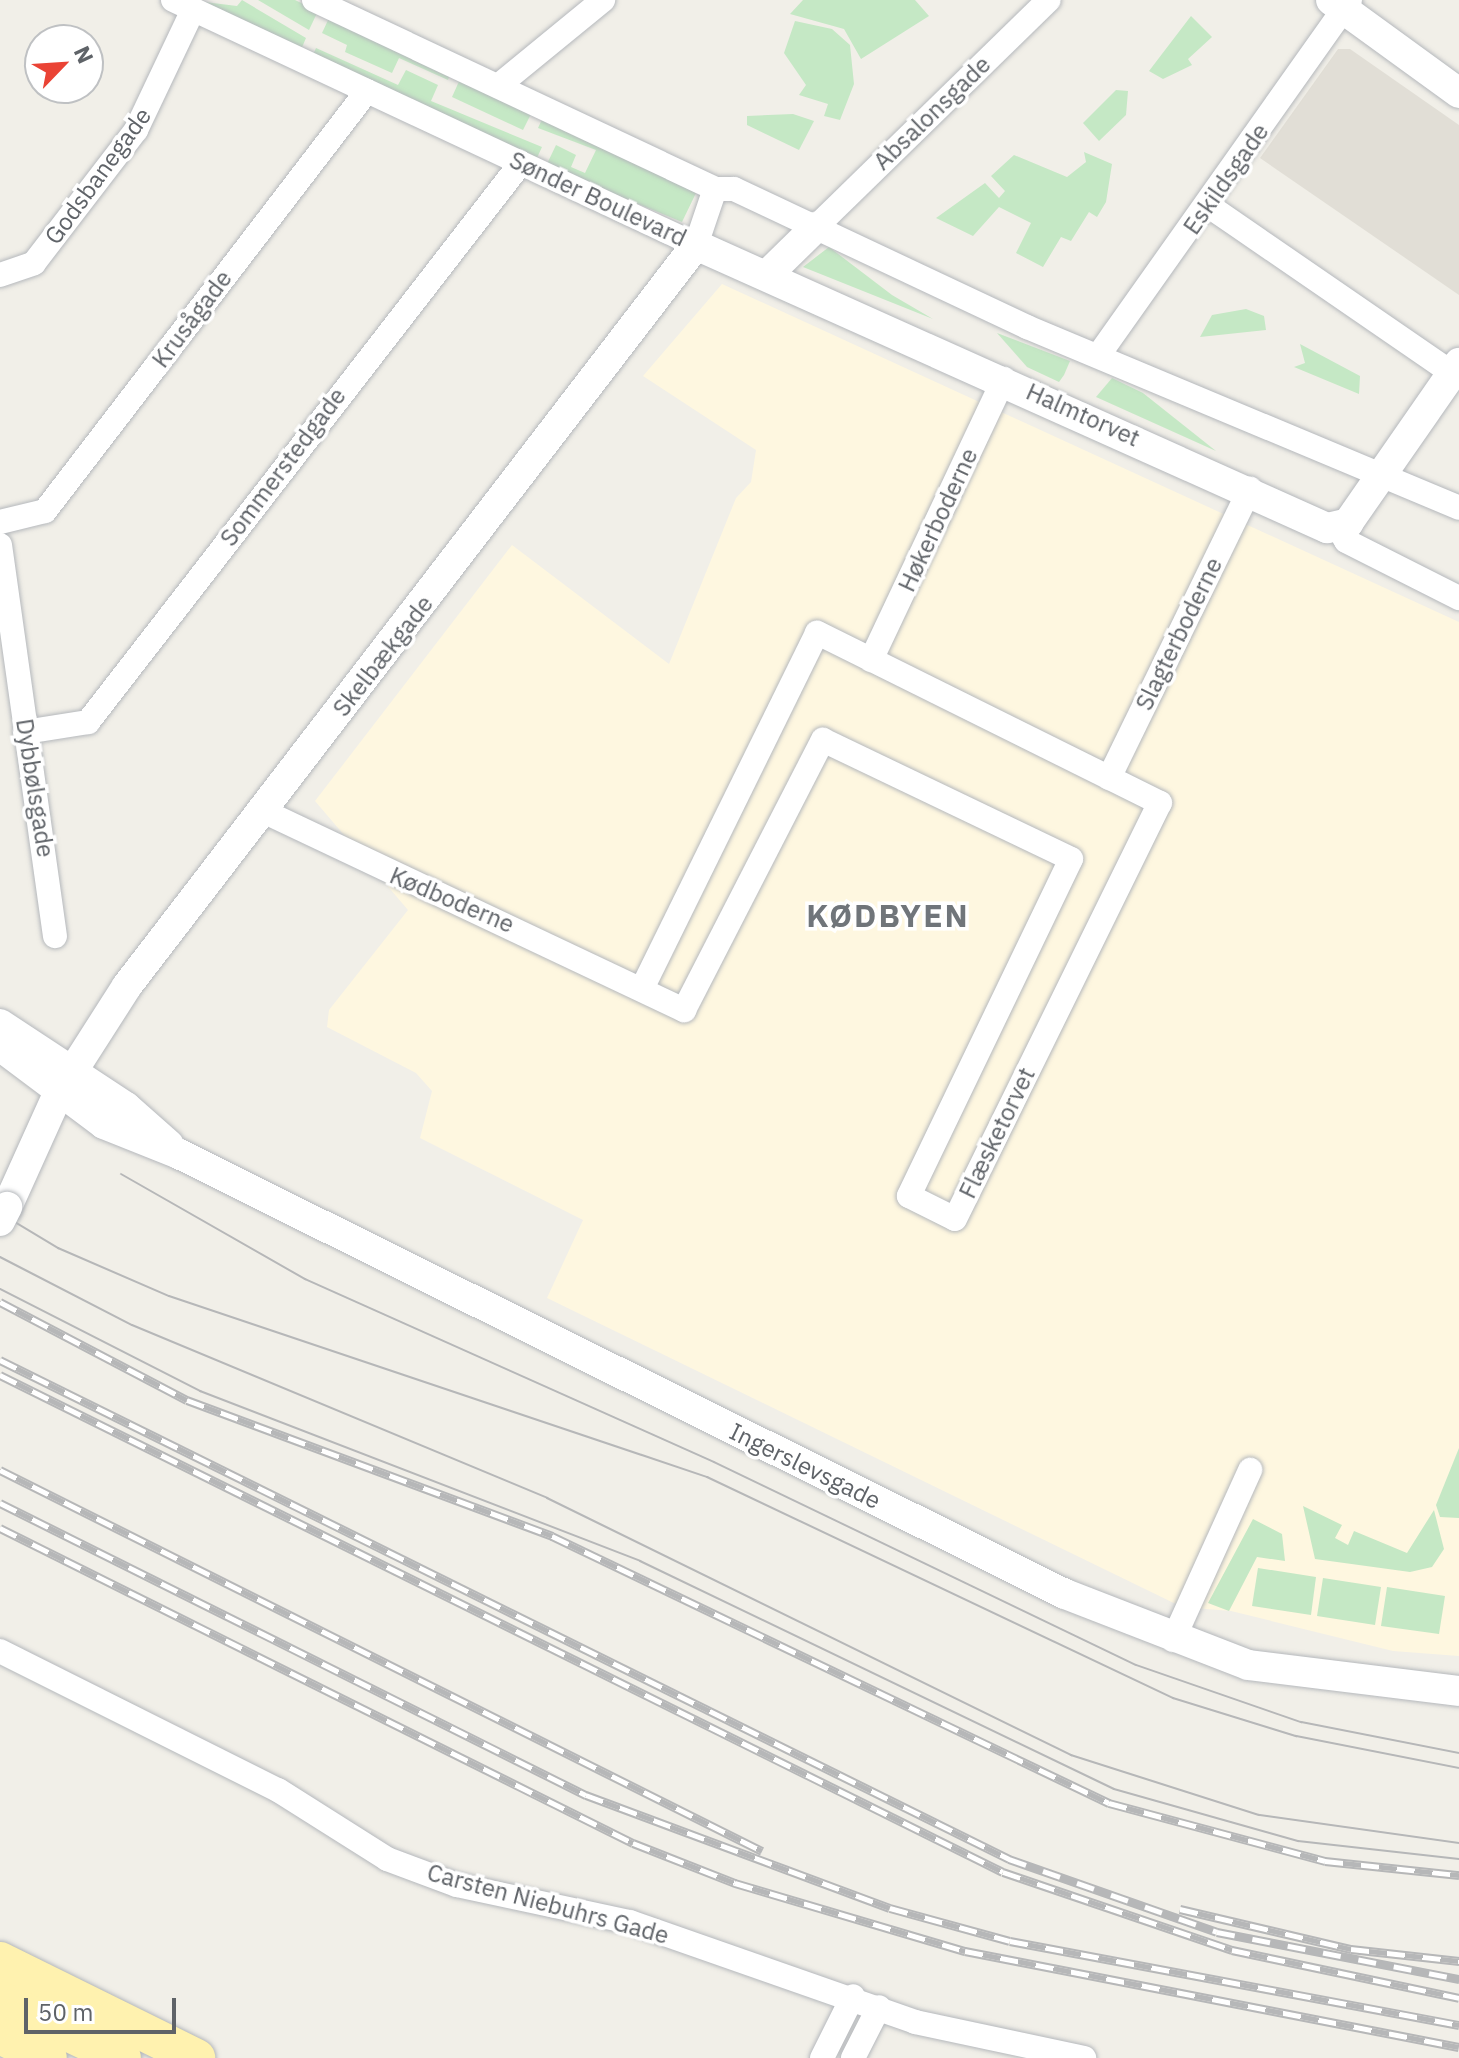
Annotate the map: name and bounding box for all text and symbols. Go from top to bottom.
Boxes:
north arrow [24,24,104,104]
text: N [68,41,101,68]
street label: Absalonsgade [868,50,996,176]
street label: Godsbanegade [39,102,157,250]
street label: Eskildsgade [1177,118,1275,240]
street label: Sønder Boulevard [505,145,691,253]
street label: Krusågade [146,265,238,373]
street label: Halmtorvet [1022,377,1144,453]
street label: Sommerstedgade [214,382,352,552]
street label: Høkerboderne [892,444,984,596]
street label: Slagterboderne [1130,553,1228,715]
street label: Skelbækgade [327,590,439,722]
street label: Dybbølsgade [10,717,60,859]
street label: Kødboderne [386,861,518,939]
district label: KØDBYEN [806,896,970,934]
street label: Flæsketorvet [953,1063,1041,1203]
street label: Ingerslevsgade [725,1417,885,1515]
street label: Carsten Niebuhrs Gade [424,1858,672,1950]
scale bar [28,1982,180,2032]
text: 50 m [38,1996,93,2028]

